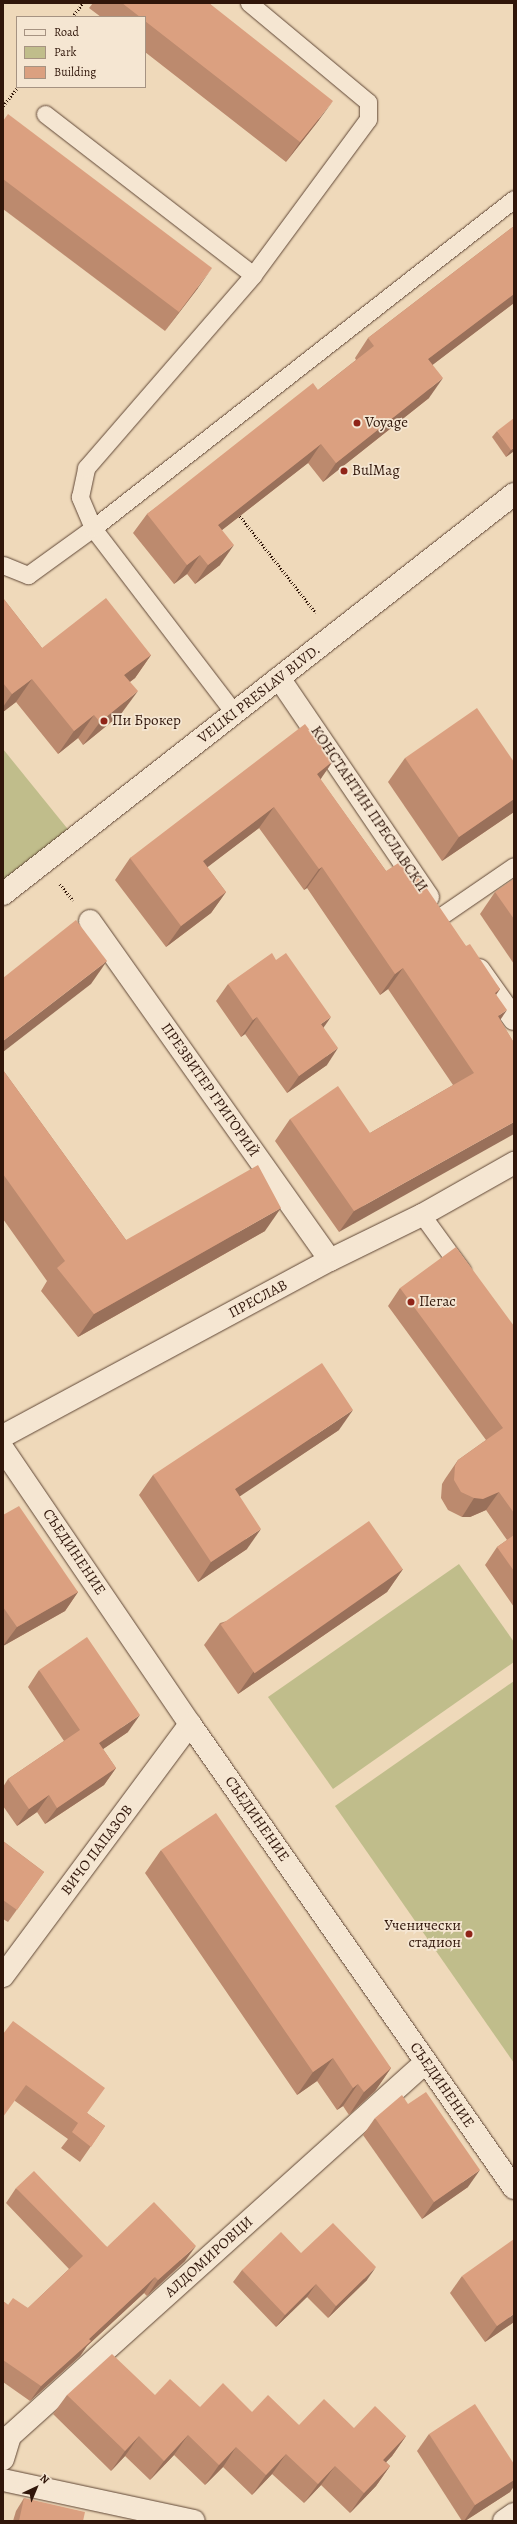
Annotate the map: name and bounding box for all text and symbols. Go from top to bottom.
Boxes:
legend [16,16,146,88]
text: Road [54,24,79,40]
text: Park [54,44,77,60]
text: Building [54,64,96,80]
place label: Voyage [365,414,408,432]
marker: Voyage [352,418,362,428]
place label: BulMag [352,462,400,480]
marker: BulMag [339,466,349,476]
street label: VELIKI PRESLAV BLVD. [194,641,324,747]
place label: Пи Брокер [112,712,181,730]
marker: Пи Брокер [99,716,109,726]
street label: КОНСТАНТИН ПРЕСЛАВСКИ [307,723,431,895]
street label: ПРЕЗВИТЕР ГРИГОРИЙ [157,1020,263,1160]
street label: ПРЕСЛАВ [225,1276,291,1322]
place label: Пегас [419,1293,456,1311]
marker: Пегас [406,1297,416,1307]
street label: СЪЕДИНЕНИЕ [39,1506,109,1598]
street label: СЪЕДИНЕНИЕ [221,1773,293,1865]
street label: ВИЧО ПАПАЗОВ [57,1801,137,1899]
place label: Ученически стадион [384,1916,461,1951]
marker: Ученически стадион [464,1929,474,1939]
street label: СЪЕДИНЕНИЕ [406,2039,478,2131]
street label: АЛДОМИРОВЦИ [161,2213,257,2301]
north arrow [16,2468,56,2508]
text: N [37,2471,53,2487]

